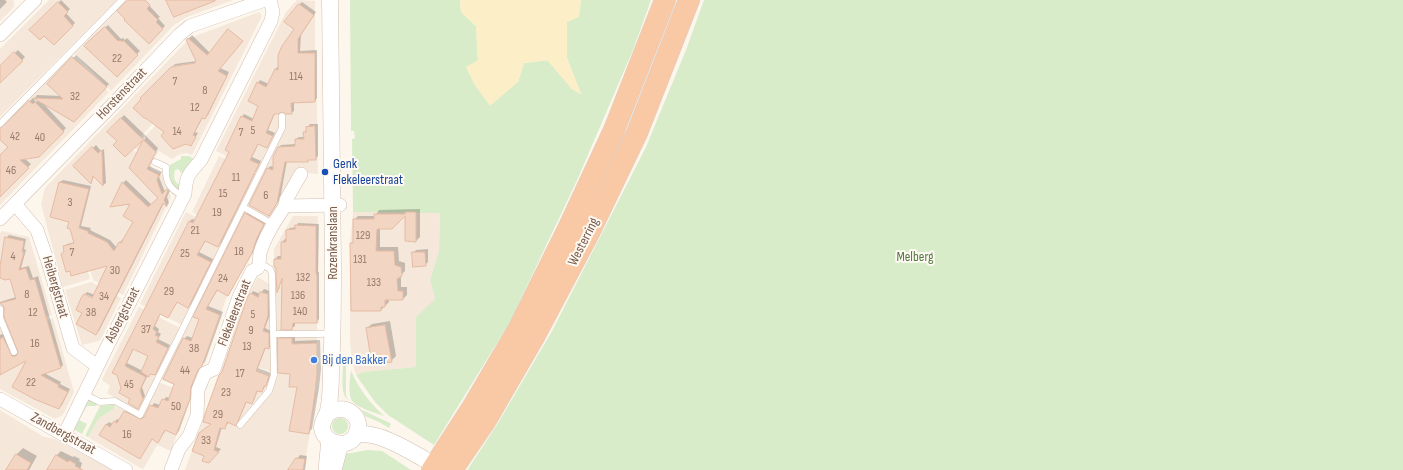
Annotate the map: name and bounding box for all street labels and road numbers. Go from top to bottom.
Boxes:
street label: Horstenstraat [93,65,151,123]
street label: Rozenkranslaan [325,206,341,280]
street label: Westerring [565,215,603,269]
street label: Heibergstraat [38,254,72,320]
street label: Flekeleerstraat [215,277,255,349]
street label: Asbergstraat [102,285,144,345]
street label: Zandbergstraat [28,409,98,459]

